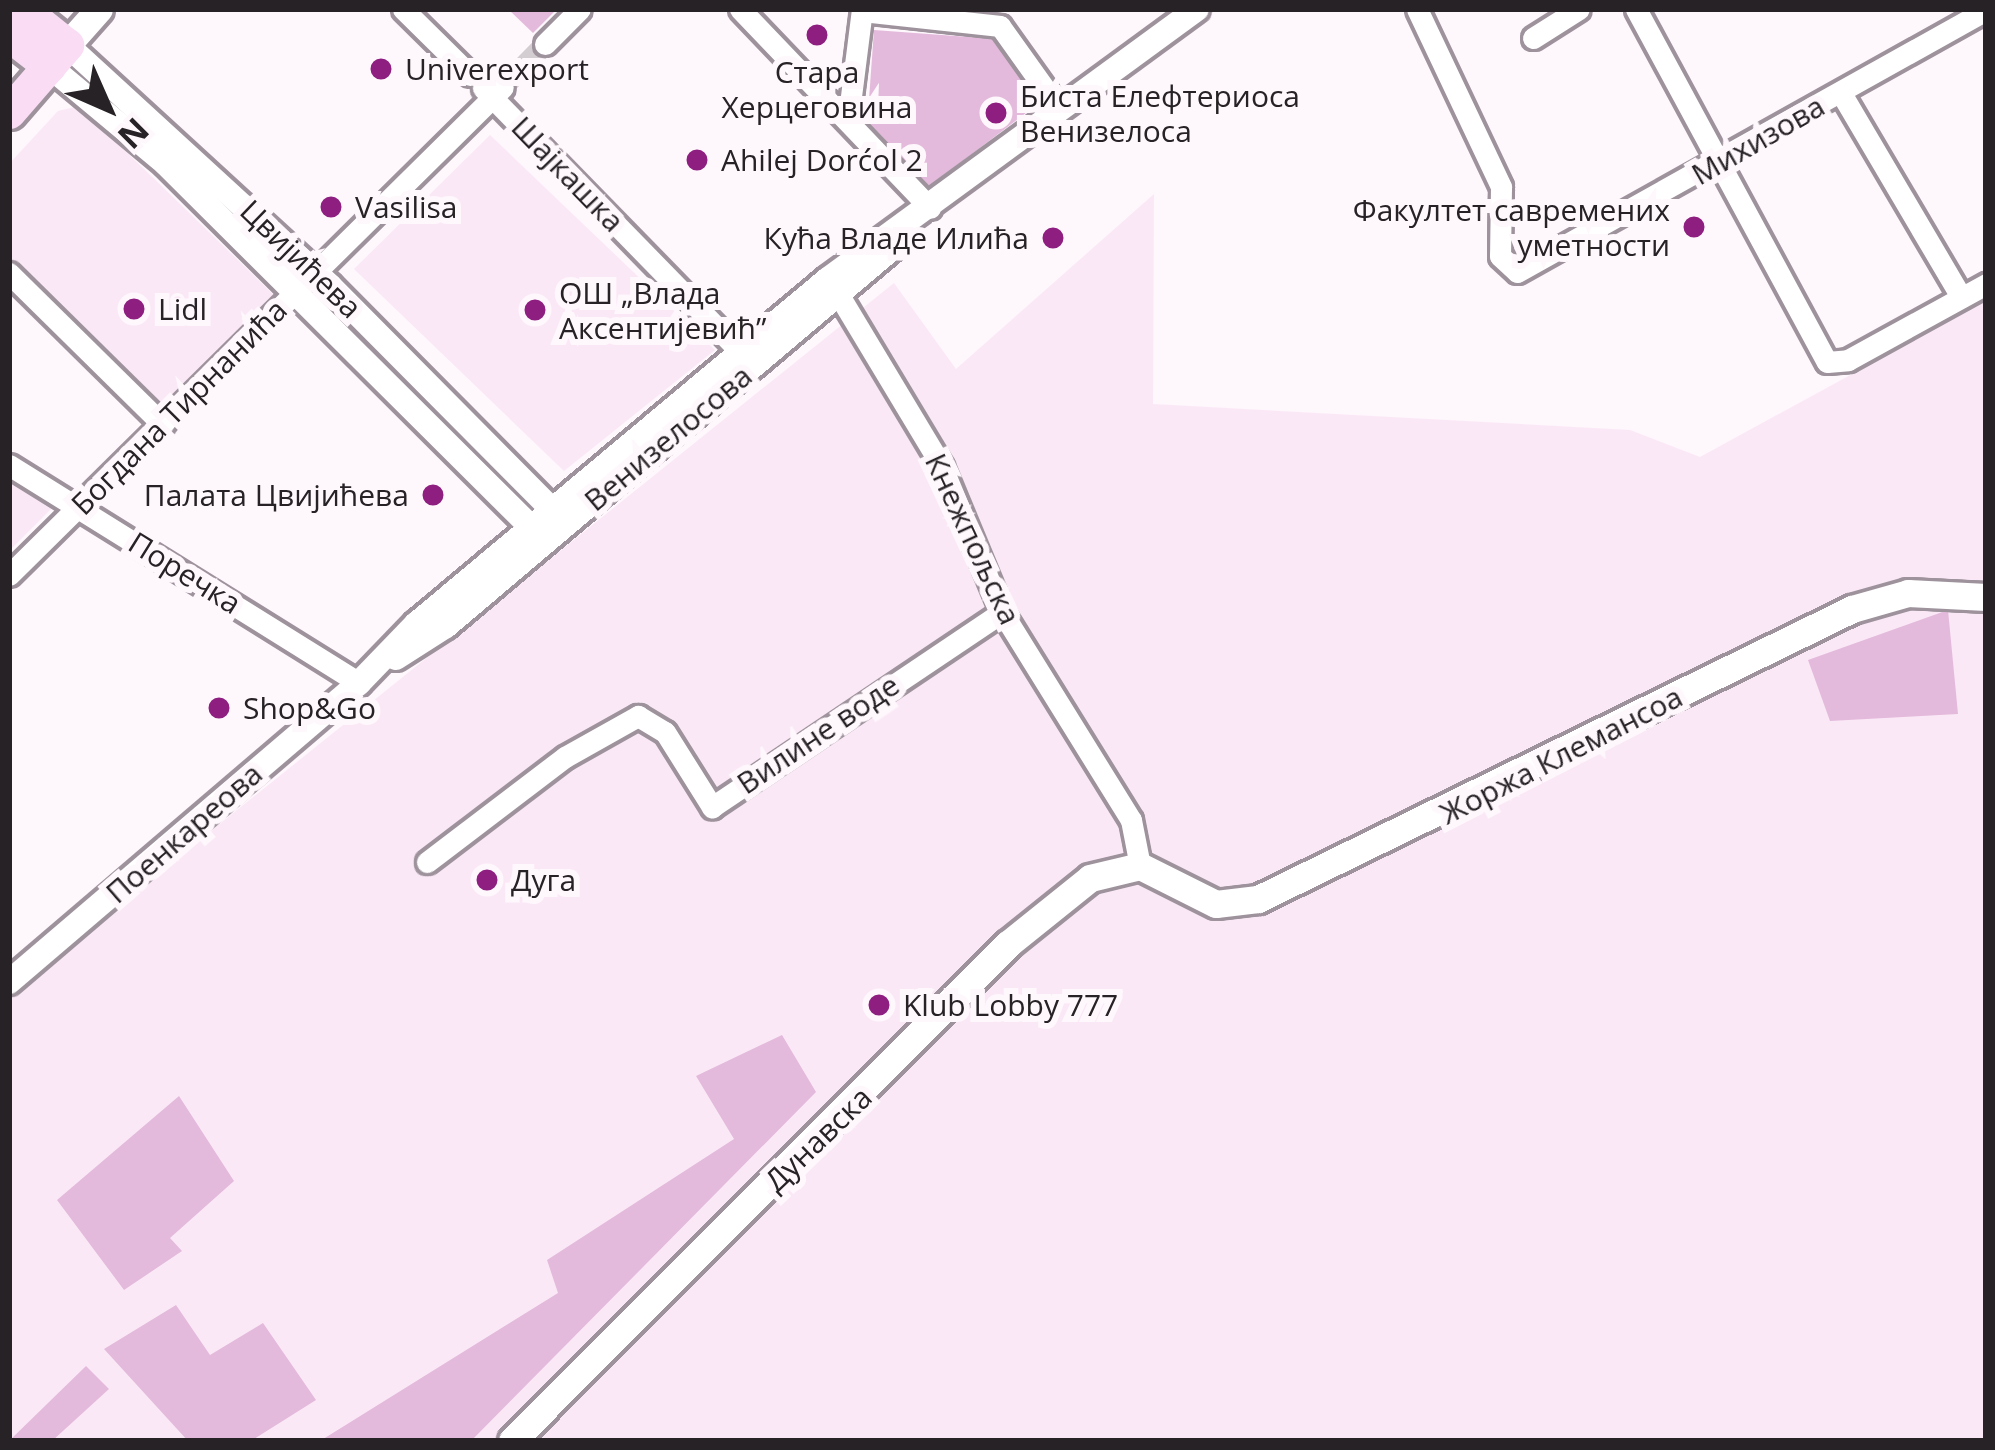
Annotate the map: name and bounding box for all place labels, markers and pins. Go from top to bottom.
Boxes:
marker: Стара Херцеговина [804,22,830,48]
place label: Univerexport [405,51,589,87]
place label: Стара Херцеговина [721,54,913,124]
marker: Univerexport [368,56,394,82]
place label: Биста Елефтериоса Венизелоса [1020,78,1300,148]
marker: Биста Елефтериоса Венизелоса [983,100,1009,126]
place label: Ahilej Dorćol 2 [721,142,923,178]
marker: Ahilej Dorćol 2 [684,147,710,173]
place label: Vasilisa [355,189,458,225]
place label: Факултет савремених уметности [1353,192,1670,262]
marker: Vasilisa [318,194,344,220]
marker: Факултет савремених уметности [1681,214,1707,240]
place label: Кућа Владе Илића [764,220,1029,256]
marker: Кућа Владе Илића [1040,225,1066,251]
place label: ОШ „Влада Аксентијевић” [559,275,766,346]
place label: Lidl [158,291,207,327]
marker: Lidl [121,296,147,322]
marker: ОШ „Влада Аксентијевић” [522,297,548,323]
place label: Палата Цвијићева [144,477,409,513]
marker: Палата Цвијићева [420,482,446,508]
place label: Shop&Go [243,690,376,726]
marker: Shop&Go [206,695,232,721]
place label: Дуга [511,862,576,898]
marker: Дуга [474,867,500,893]
place label: Klub Lobby 777 [903,987,1118,1023]
marker: Klub Lobby 777 [866,992,892,1018]

